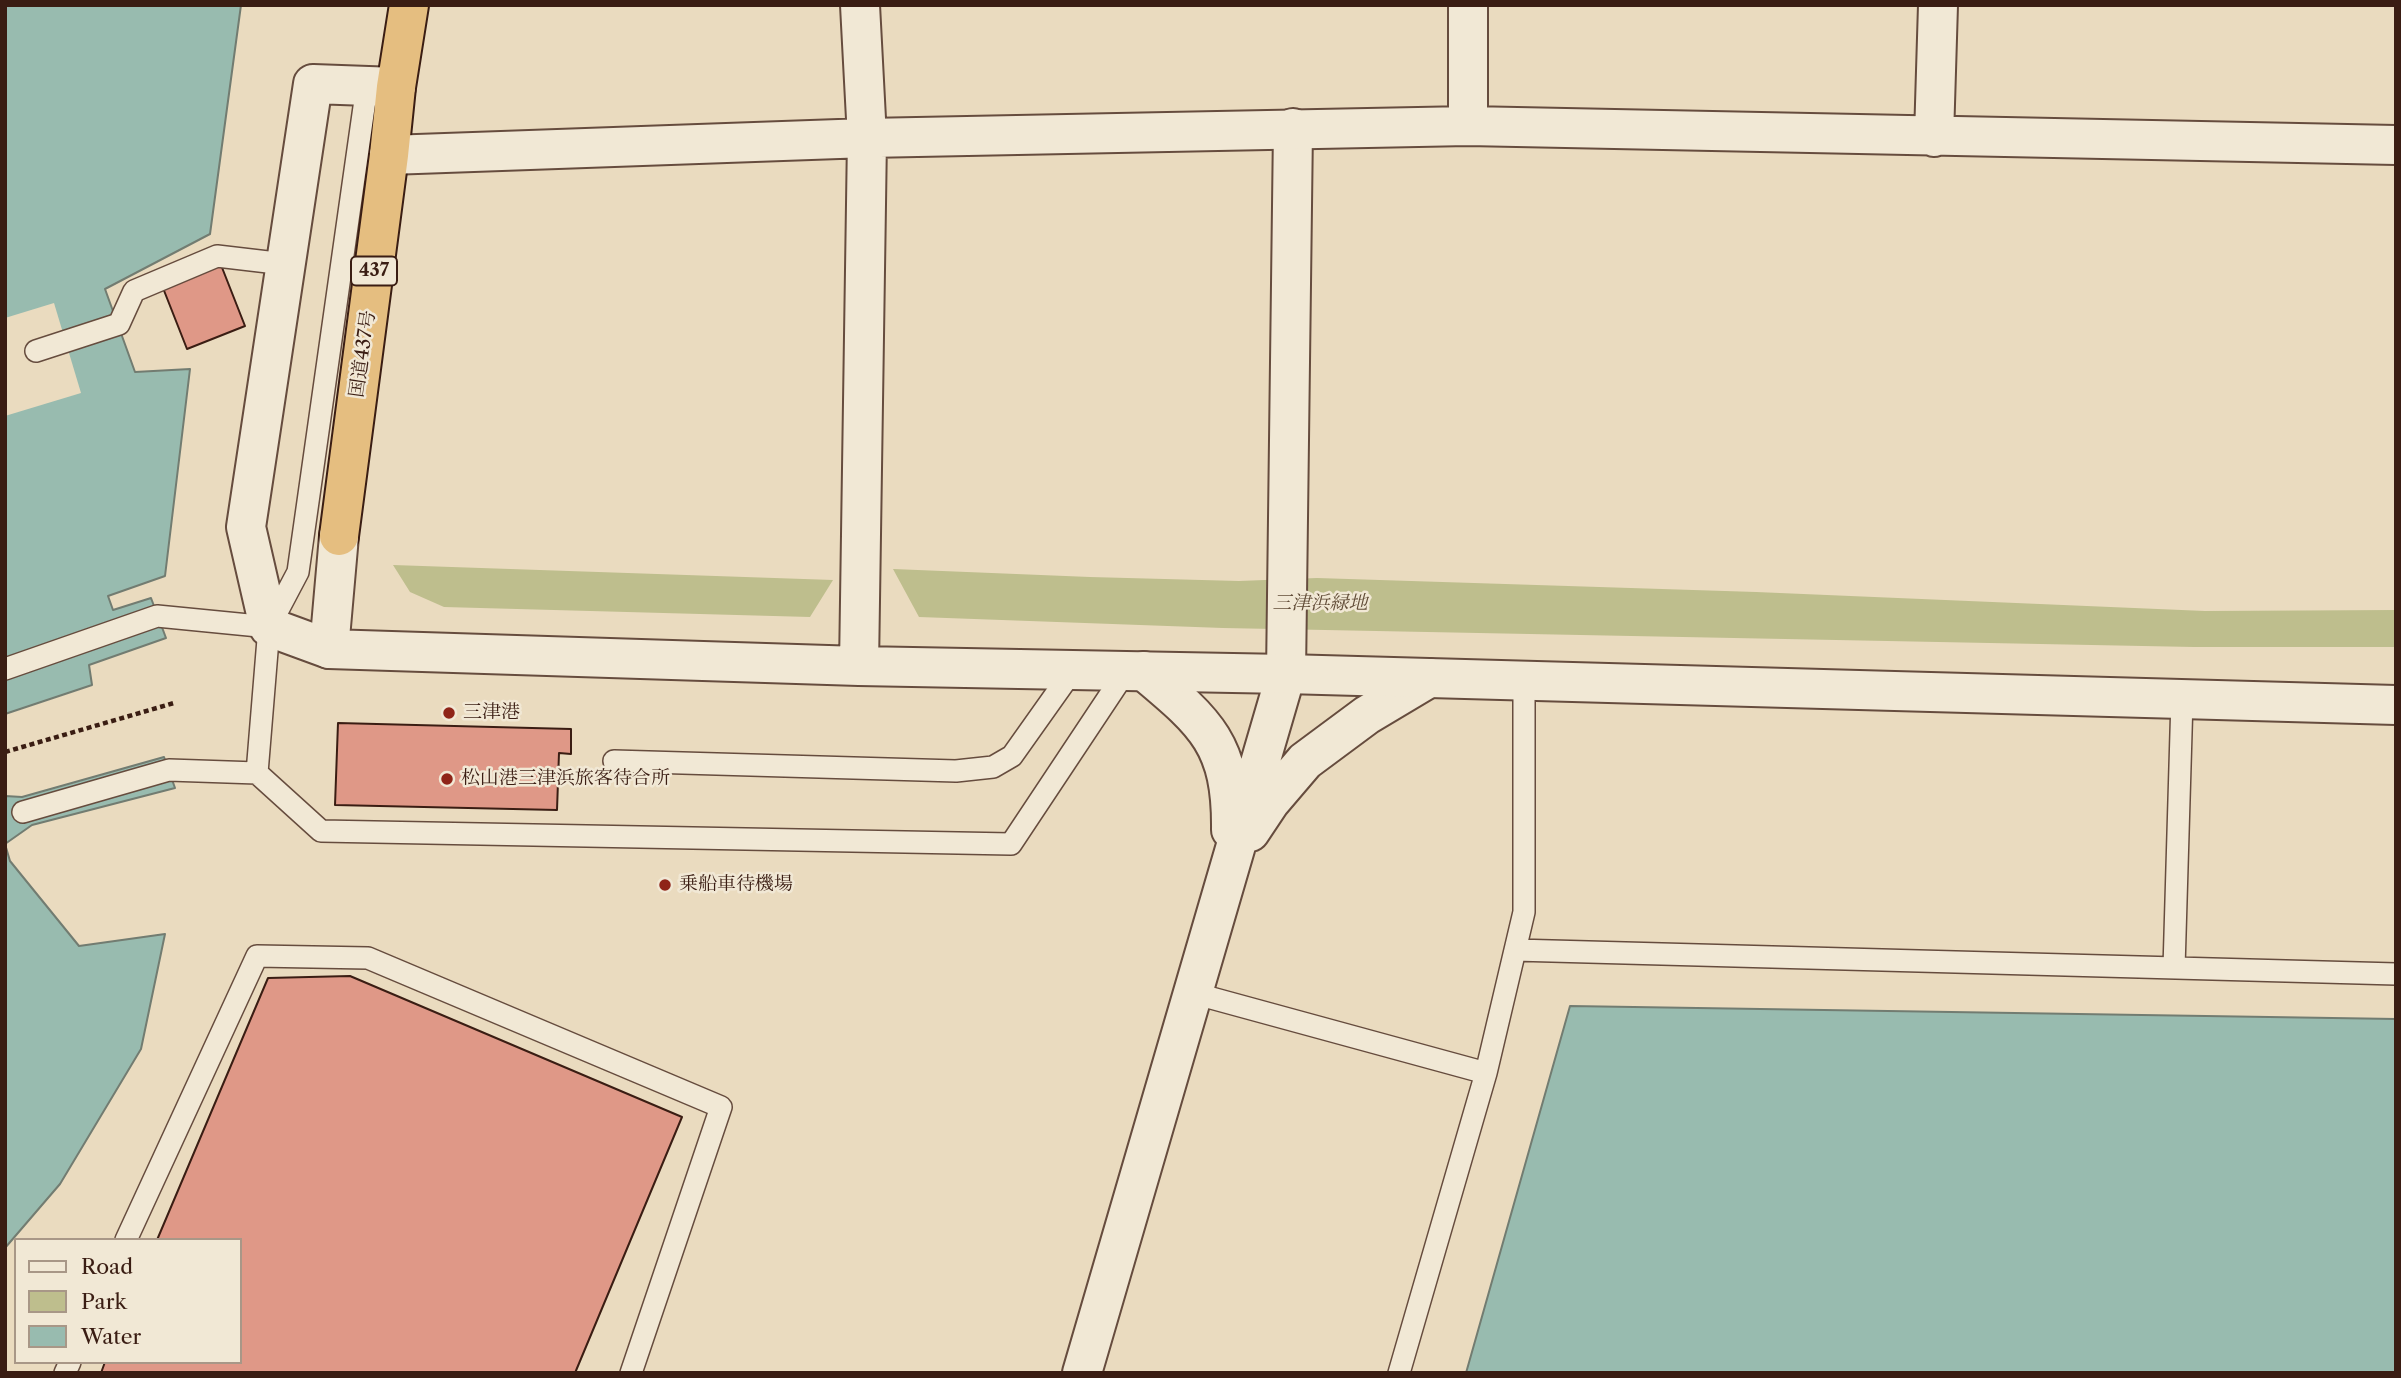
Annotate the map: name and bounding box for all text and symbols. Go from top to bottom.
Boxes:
road number: 437 [351,256,397,286]
street label: 国道437号 [346,309,380,399]
park label: 三津浜緑地 [1273,593,1367,615]
place label: 三津港 [463,702,520,724]
marker: 三津港 [441,705,457,721]
place label: 松山港三津浜旅客待合所 [461,768,670,790]
marker: 松山港三津浜旅客待合所 [439,771,455,787]
place label: 乗船車待機場 [679,874,793,896]
marker: 乗船車待機場 [657,877,673,893]
legend [14,1238,242,1364]
text: Road [81,1254,133,1279]
text: Park [81,1289,127,1314]
text: Water [81,1324,141,1349]

